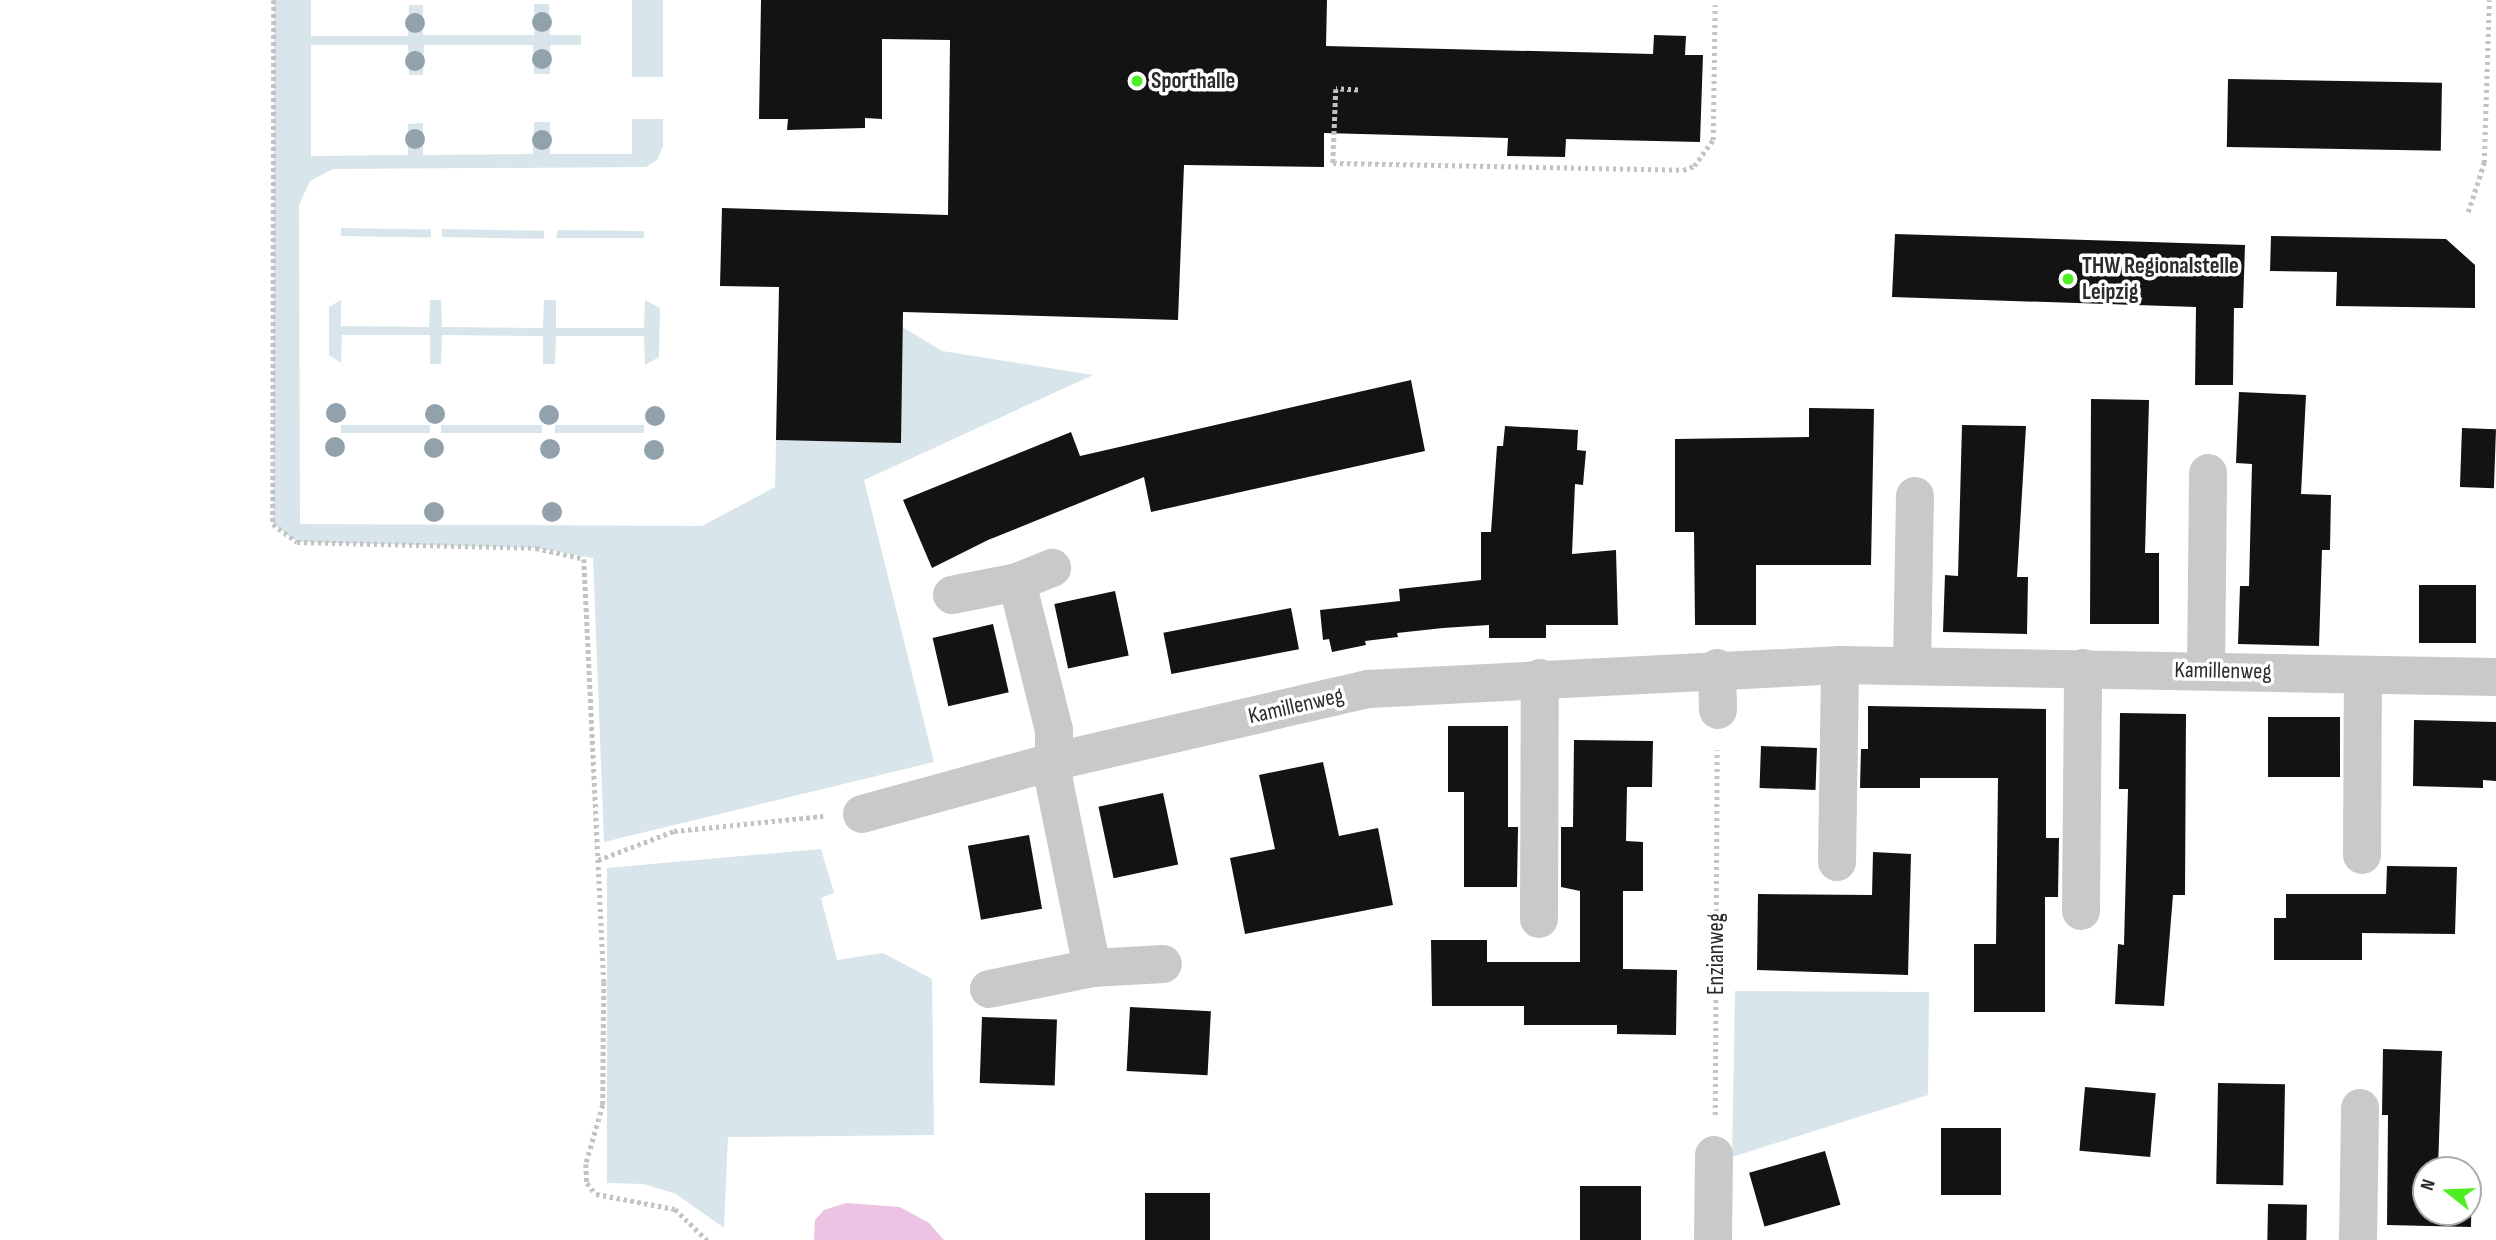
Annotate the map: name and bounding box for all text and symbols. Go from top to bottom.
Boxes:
place label: Sporthalle [1151,67,1235,95]
marker: Sporthalle [1129,73,1145,89]
place label: THW Regionalstelle Leipzig [2082,252,2239,306]
marker: THW Regionalstelle Leipzig [2060,271,2076,287]
street label: Kamillenweg [2174,656,2272,686]
street label: Kamillenweg [1246,682,1346,730]
street label: Enzianweg [1702,913,1730,995]
north arrow [2412,1156,2482,1226]
text: N [2416,1177,2441,1193]

